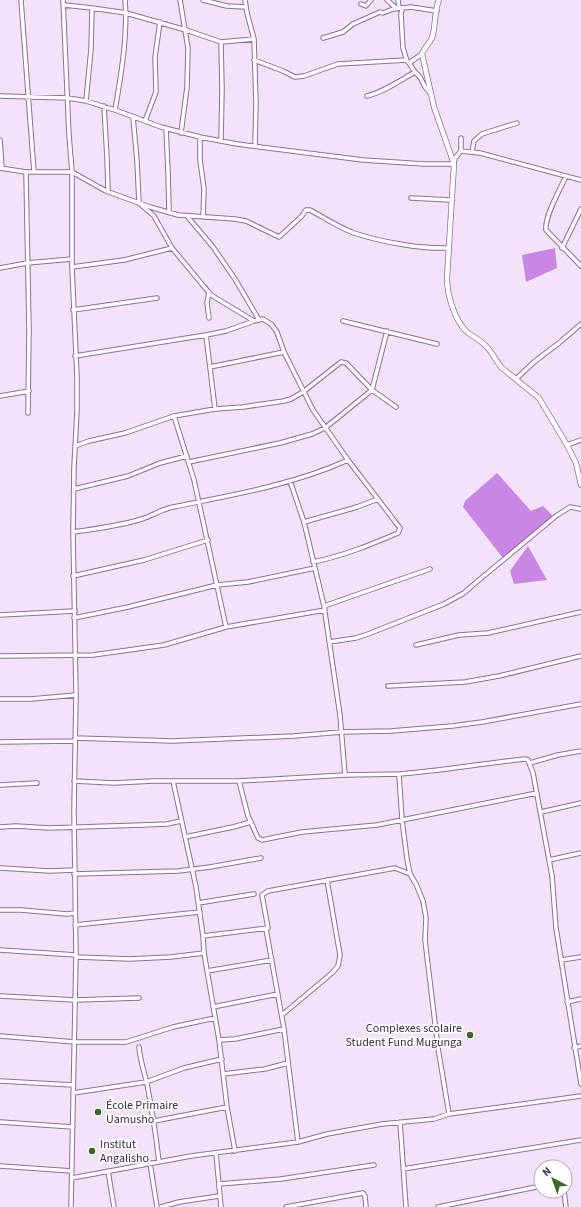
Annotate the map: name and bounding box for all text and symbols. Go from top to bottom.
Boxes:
place label: Complexes scolaire Student Fund Mugunga [345,1020,462,1051]
marker: Complexes scolaire Student Fund Mugunga [465,1030,475,1040]
place label: École Primaire Uamusho [106,1097,178,1128]
marker: École Primaire Uamusho [93,1107,103,1117]
place label: Institut Angalisho [100,1136,149,1167]
marker: Institut Angalisho [87,1146,97,1156]
north arrow [533,1159,573,1199]
text: N [539,1164,554,1180]

